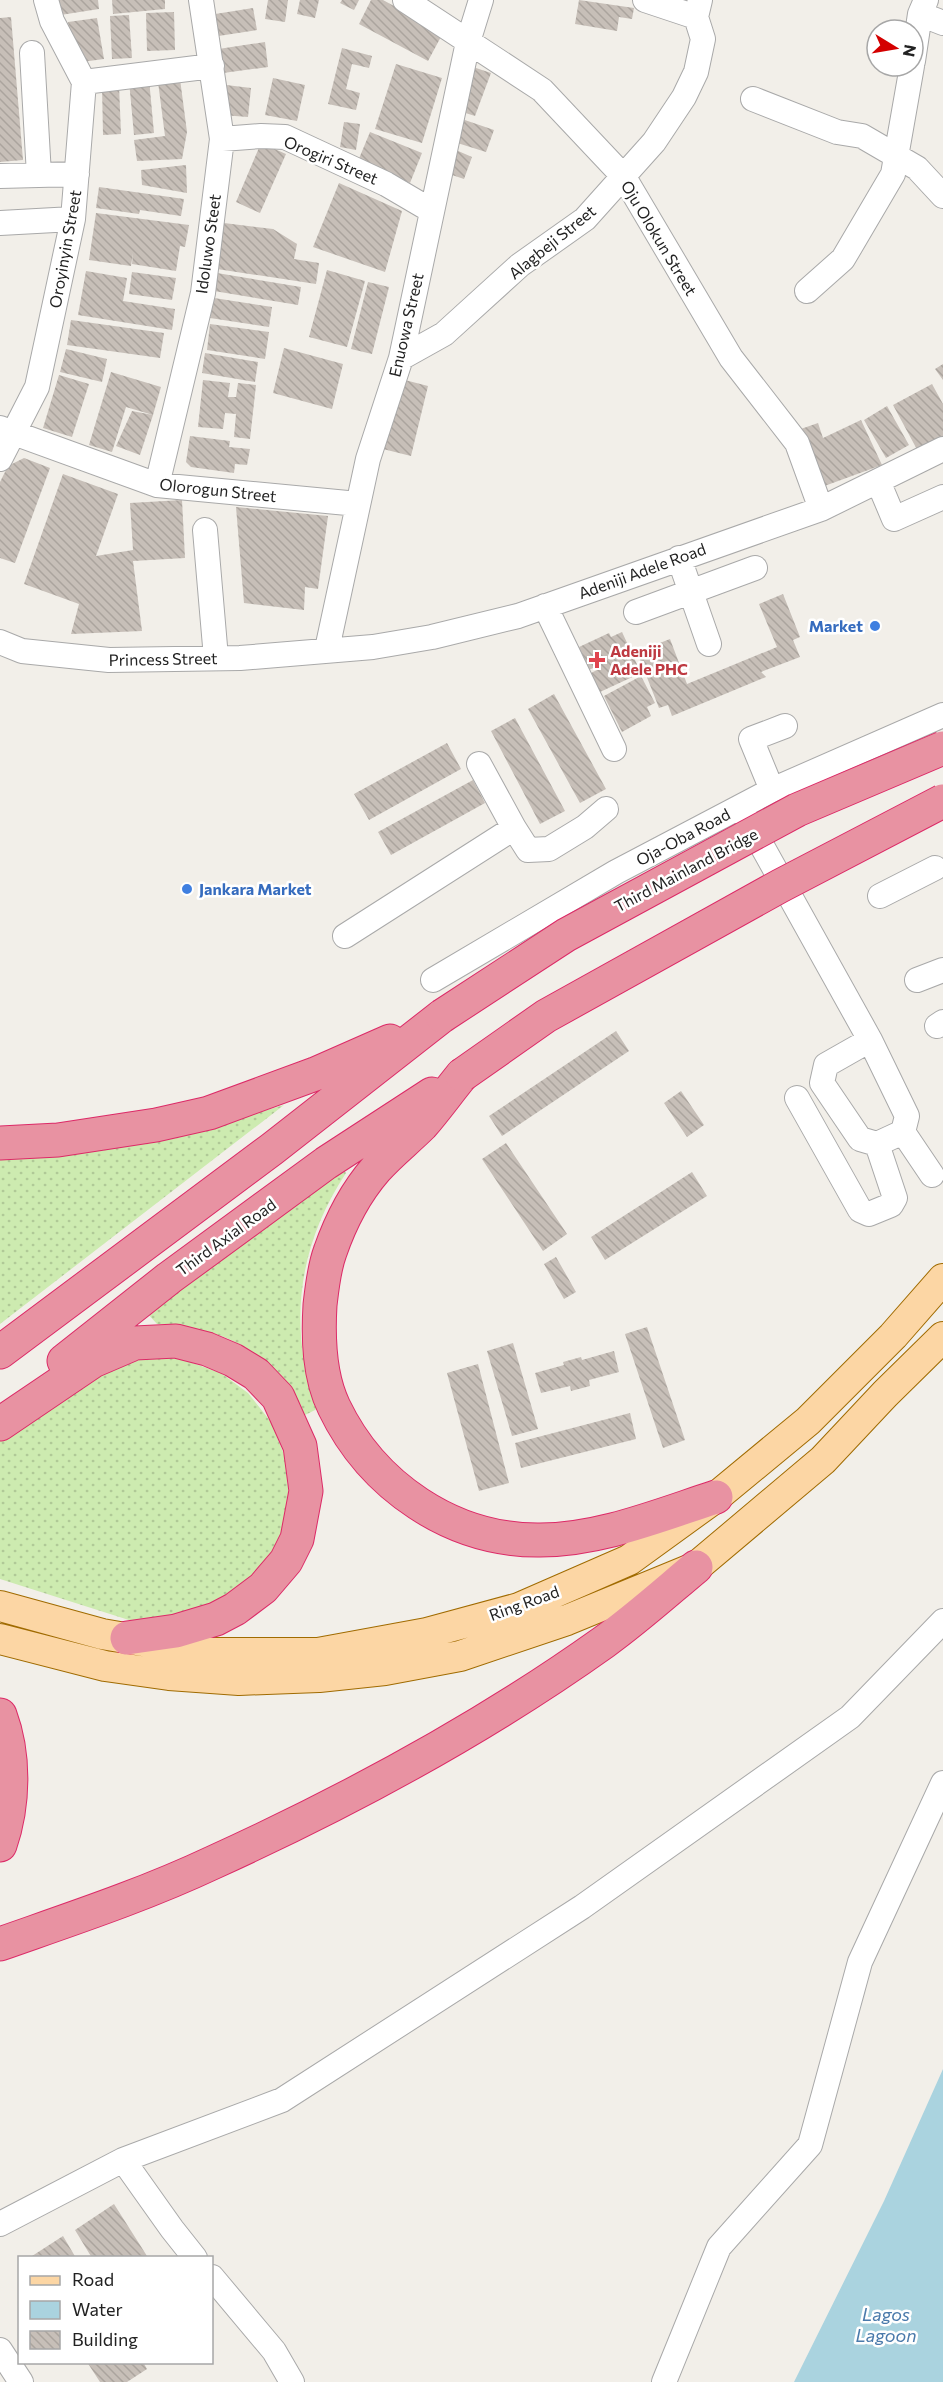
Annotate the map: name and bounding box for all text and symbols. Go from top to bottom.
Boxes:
north arrow [865,18,925,78]
text: N [900,43,921,59]
street label: Orogiri Street [281,131,381,188]
street label: Oju Olokun Street [618,177,702,299]
street label: Oroyinyin Street [45,188,84,310]
street label: Idoluwo Steet [191,192,224,295]
street label: Alagbeji Street [504,200,599,283]
street label: Enuowa Street [384,271,427,379]
street label: Olorogun Street [159,474,278,505]
street label: Adeniji Adele Road [576,539,708,602]
place label: Market [809,616,863,635]
marker: Market [868,619,882,633]
place label: Adeniji Adele PHC [610,641,688,678]
street label: Princess Street [108,648,218,669]
marker: Adeniji Adele PHC [588,651,606,669]
street label: Oja-Oba Road [633,804,733,869]
street label: Third Mainland Bridge [611,824,761,915]
place label: Jankara Market [199,879,312,898]
marker: Jankara Market [180,882,194,896]
street label: Third Axial Road [172,1194,279,1279]
street label: Ring Road [486,1581,561,1624]
legend [18,2256,213,2364]
text: Road [72,2268,114,2290]
text: Water [72,2298,123,2320]
water label: Lagos Lagoon [855,2303,917,2346]
text: Building [72,2328,138,2350]

